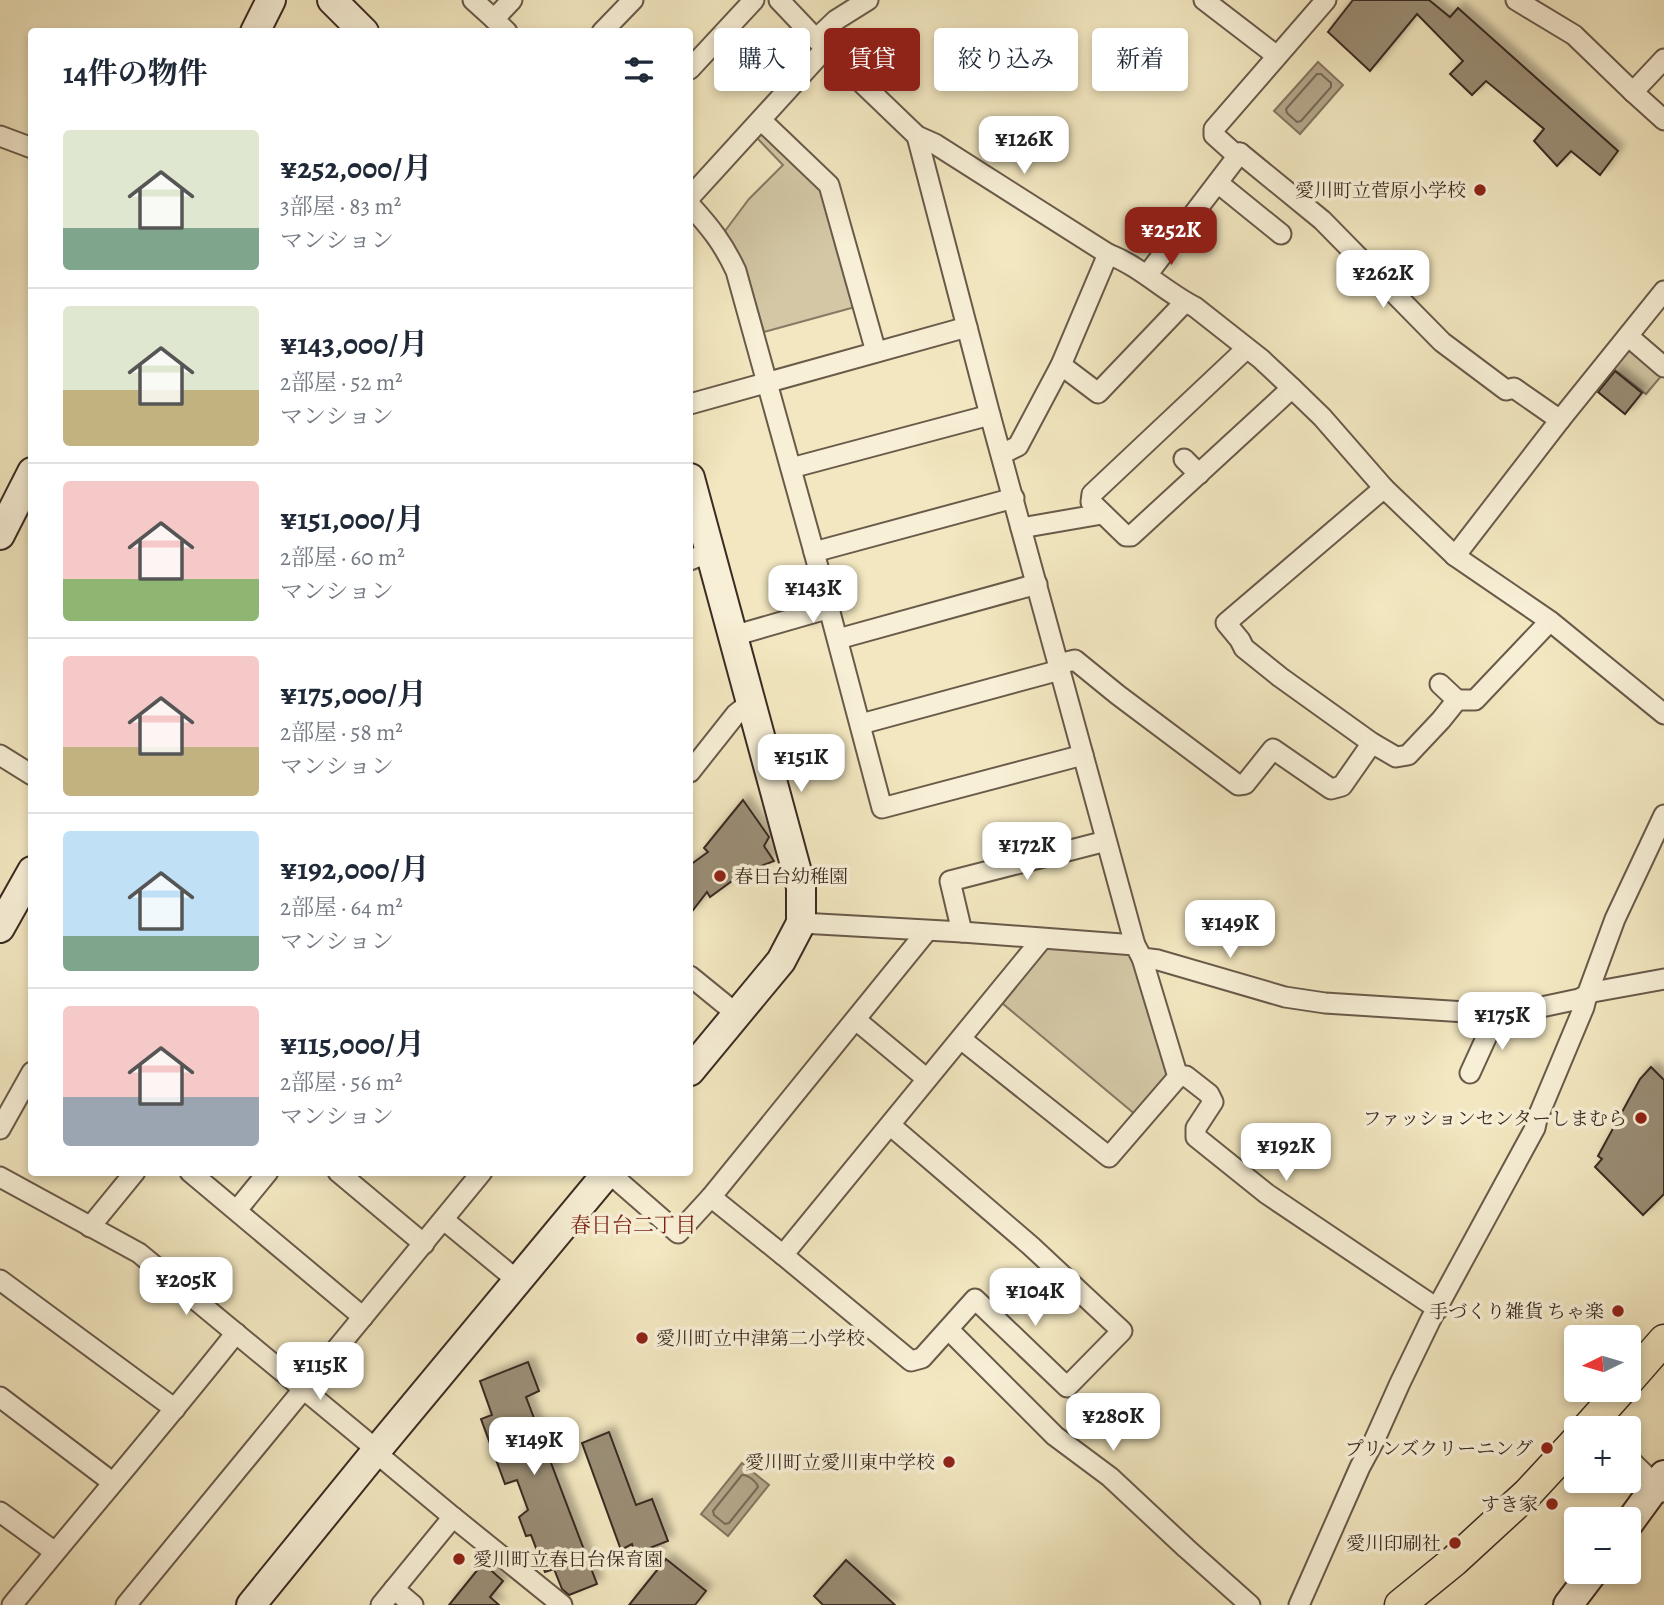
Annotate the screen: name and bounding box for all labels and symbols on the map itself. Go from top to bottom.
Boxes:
pin: ¥126K [975,116,1073,176]
place label: 愛川町立菅原小学校 [1295,178,1466,204]
marker: 愛川町立菅原小学校 [1472,182,1488,198]
pin: ¥252K [1122,208,1220,267]
pin: ¥262K [1334,250,1432,310]
pin: ¥143K [764,566,862,625]
pin: ¥151K [752,734,850,794]
pin: ¥172K [978,822,1076,882]
place label: 春日台幼稚園 [734,864,848,890]
marker: 春日台幼稚園 [712,868,728,884]
pin: ¥149K [1181,900,1279,960]
pin: ¥175K [1453,992,1551,1052]
place label: ファッションセンターしまむら [1363,1106,1627,1132]
marker: ファッションセンターしまむら [1633,1110,1649,1126]
pin: ¥192K [1237,1124,1335,1183]
district label: 春日台二丁目 [570,1211,696,1239]
pin: ¥205K [137,1258,235,1317]
pin: ¥104K [986,1268,1084,1328]
place label: 手づくり雑貨 ちゃ楽 [1429,1299,1604,1325]
marker: 手づくり雑貨 ちゃ楽 [1610,1303,1626,1319]
north arrow [1564,1325,1642,1402]
place label: 愛川町立中津第二小学校 [656,1326,865,1352]
marker: 愛川町立中津第二小学校 [634,1330,650,1346]
pin: ¥115K [271,1342,369,1402]
pin: ¥280K [1064,1394,1162,1453]
pin: ¥149K [485,1418,583,1477]
place label: プリンズクリーニング [1345,1436,1533,1462]
marker: プリンズクリーニング [1539,1440,1555,1456]
place label: 愛川町立愛川東中学校 [745,1450,935,1476]
marker: 愛川町立愛川東中学校 [941,1454,957,1470]
place label: すき家 [1481,1492,1538,1518]
marker: すき家 [1544,1496,1560,1512]
place label: 愛川印刷社 [1346,1531,1441,1557]
marker: 愛川印刷社 [1447,1535,1463,1551]
place label: 愛川町立春日台保育園 [473,1547,663,1573]
marker: 愛川町立春日台保育園 [451,1551,467,1567]

